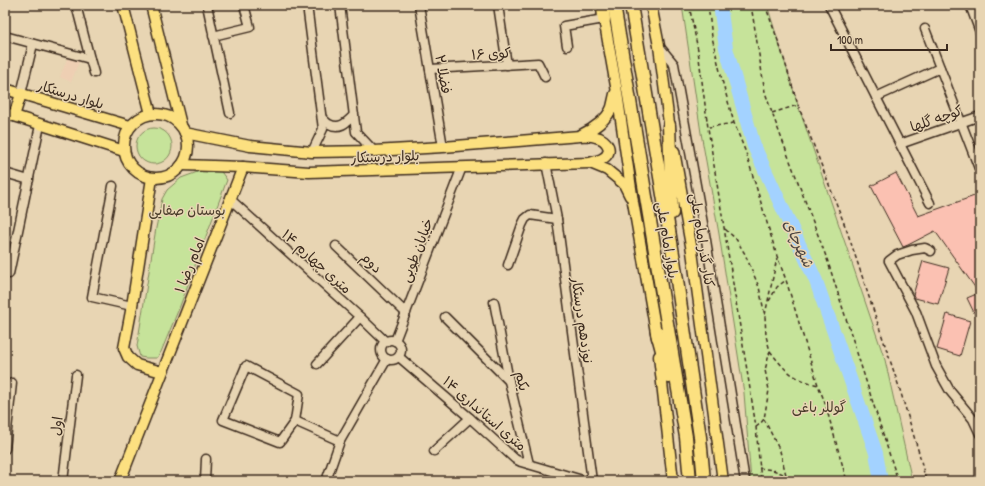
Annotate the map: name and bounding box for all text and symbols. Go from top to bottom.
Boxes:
scale bar [831,26,947,52]
text: 100 m [837,31,863,48]
street label: کوی ۱۶ [471,42,511,64]
street label: فضلا ۲ [431,53,457,95]
street label: بلوار درستکار [34,75,107,113]
street label: کوچه گلها [907,100,965,137]
street label: بلوار درستکار [349,145,420,167]
street label: کنار گذر امام علی [684,192,720,289]
park label: بوستان صفایی [148,200,226,219]
street label: بلوار امام علی [651,200,683,280]
street label: خیابان طوبی [395,215,437,285]
water label: شهرچای [779,216,819,271]
street label: ۱۴ متری چهارم [277,225,356,299]
street label: امام رضا ۱ [169,234,211,296]
street label: دوم [356,247,387,278]
street label: نوزدهم درستکار [565,275,598,365]
street label: یکم [510,369,534,393]
street label: ۱۴ متری استانداری [439,371,531,455]
park label: گوللر باغی [792,397,846,416]
street label: اول [45,415,67,437]

